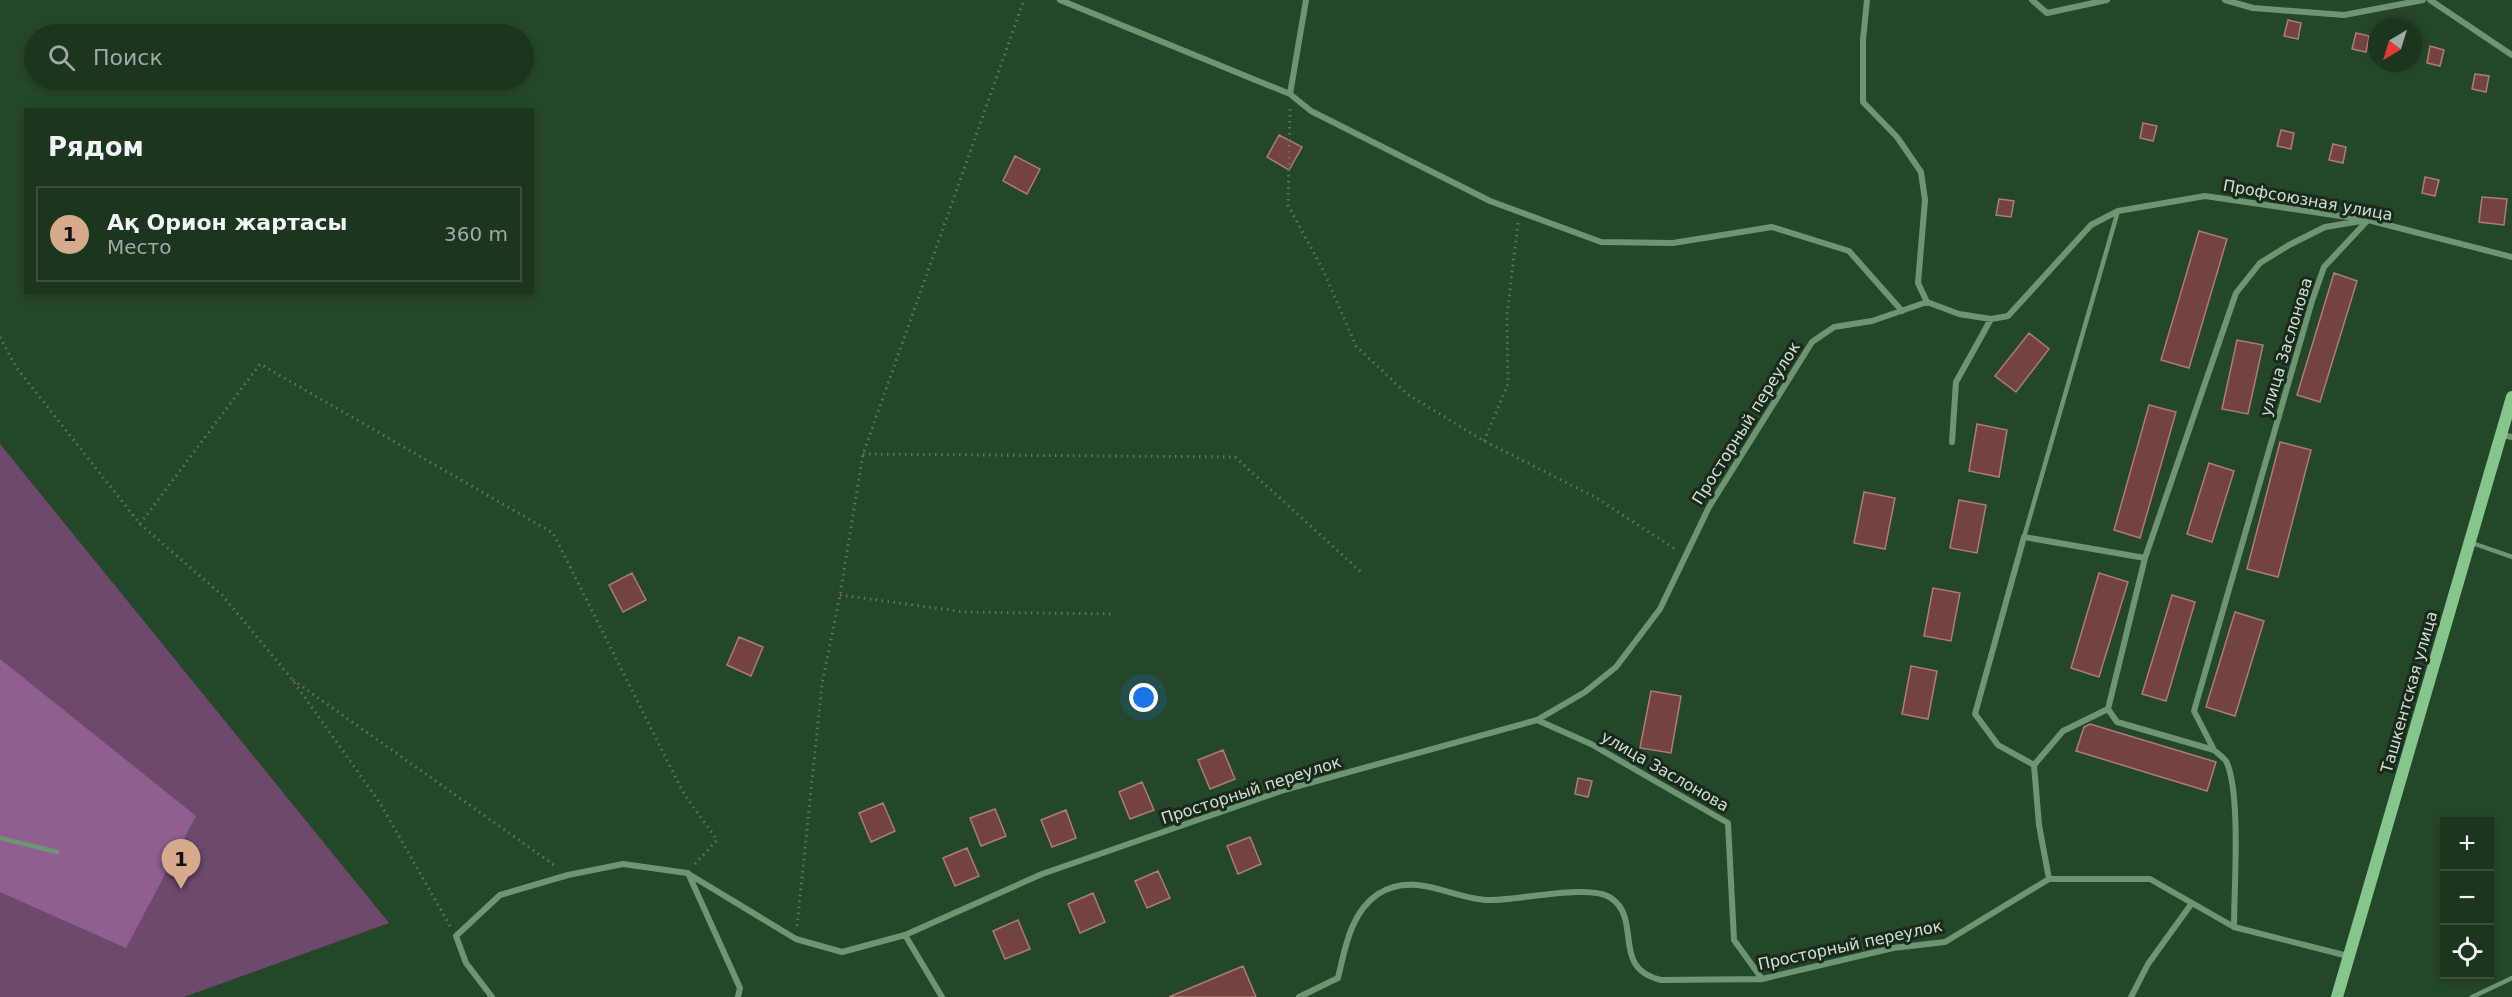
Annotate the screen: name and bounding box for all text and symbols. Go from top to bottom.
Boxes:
north arrow [2368,18,2422,72]
search box [24,24,534,90]
icon: search [45,41,78,74]
text: Поиск [93,45,163,70]
text: Рядом [48,132,144,162]
street label: Профсоюзная улица [2222,176,2394,224]
text: Ақ Орион жартасы [107,210,347,235]
text: 1 [63,222,76,246]
text: 360 m [444,222,508,246]
text: Место [107,235,171,259]
street label: улица Заслонова [2256,275,2316,419]
street label: Просторный переулок [1688,338,1804,508]
street label: Ташкентская улица [2377,609,2441,776]
your location [1129,683,1158,712]
street label: улица Заслонова [1598,727,1732,815]
street label: Просторный переулок [1159,752,1344,828]
map controls [2440,817,2494,979]
button: + [2440,817,2494,871]
pin: 1 [162,840,201,889]
button: − [2440,871,2494,925]
street label: Просторный переулок [1756,916,1944,974]
button: locate [2440,925,2494,979]

